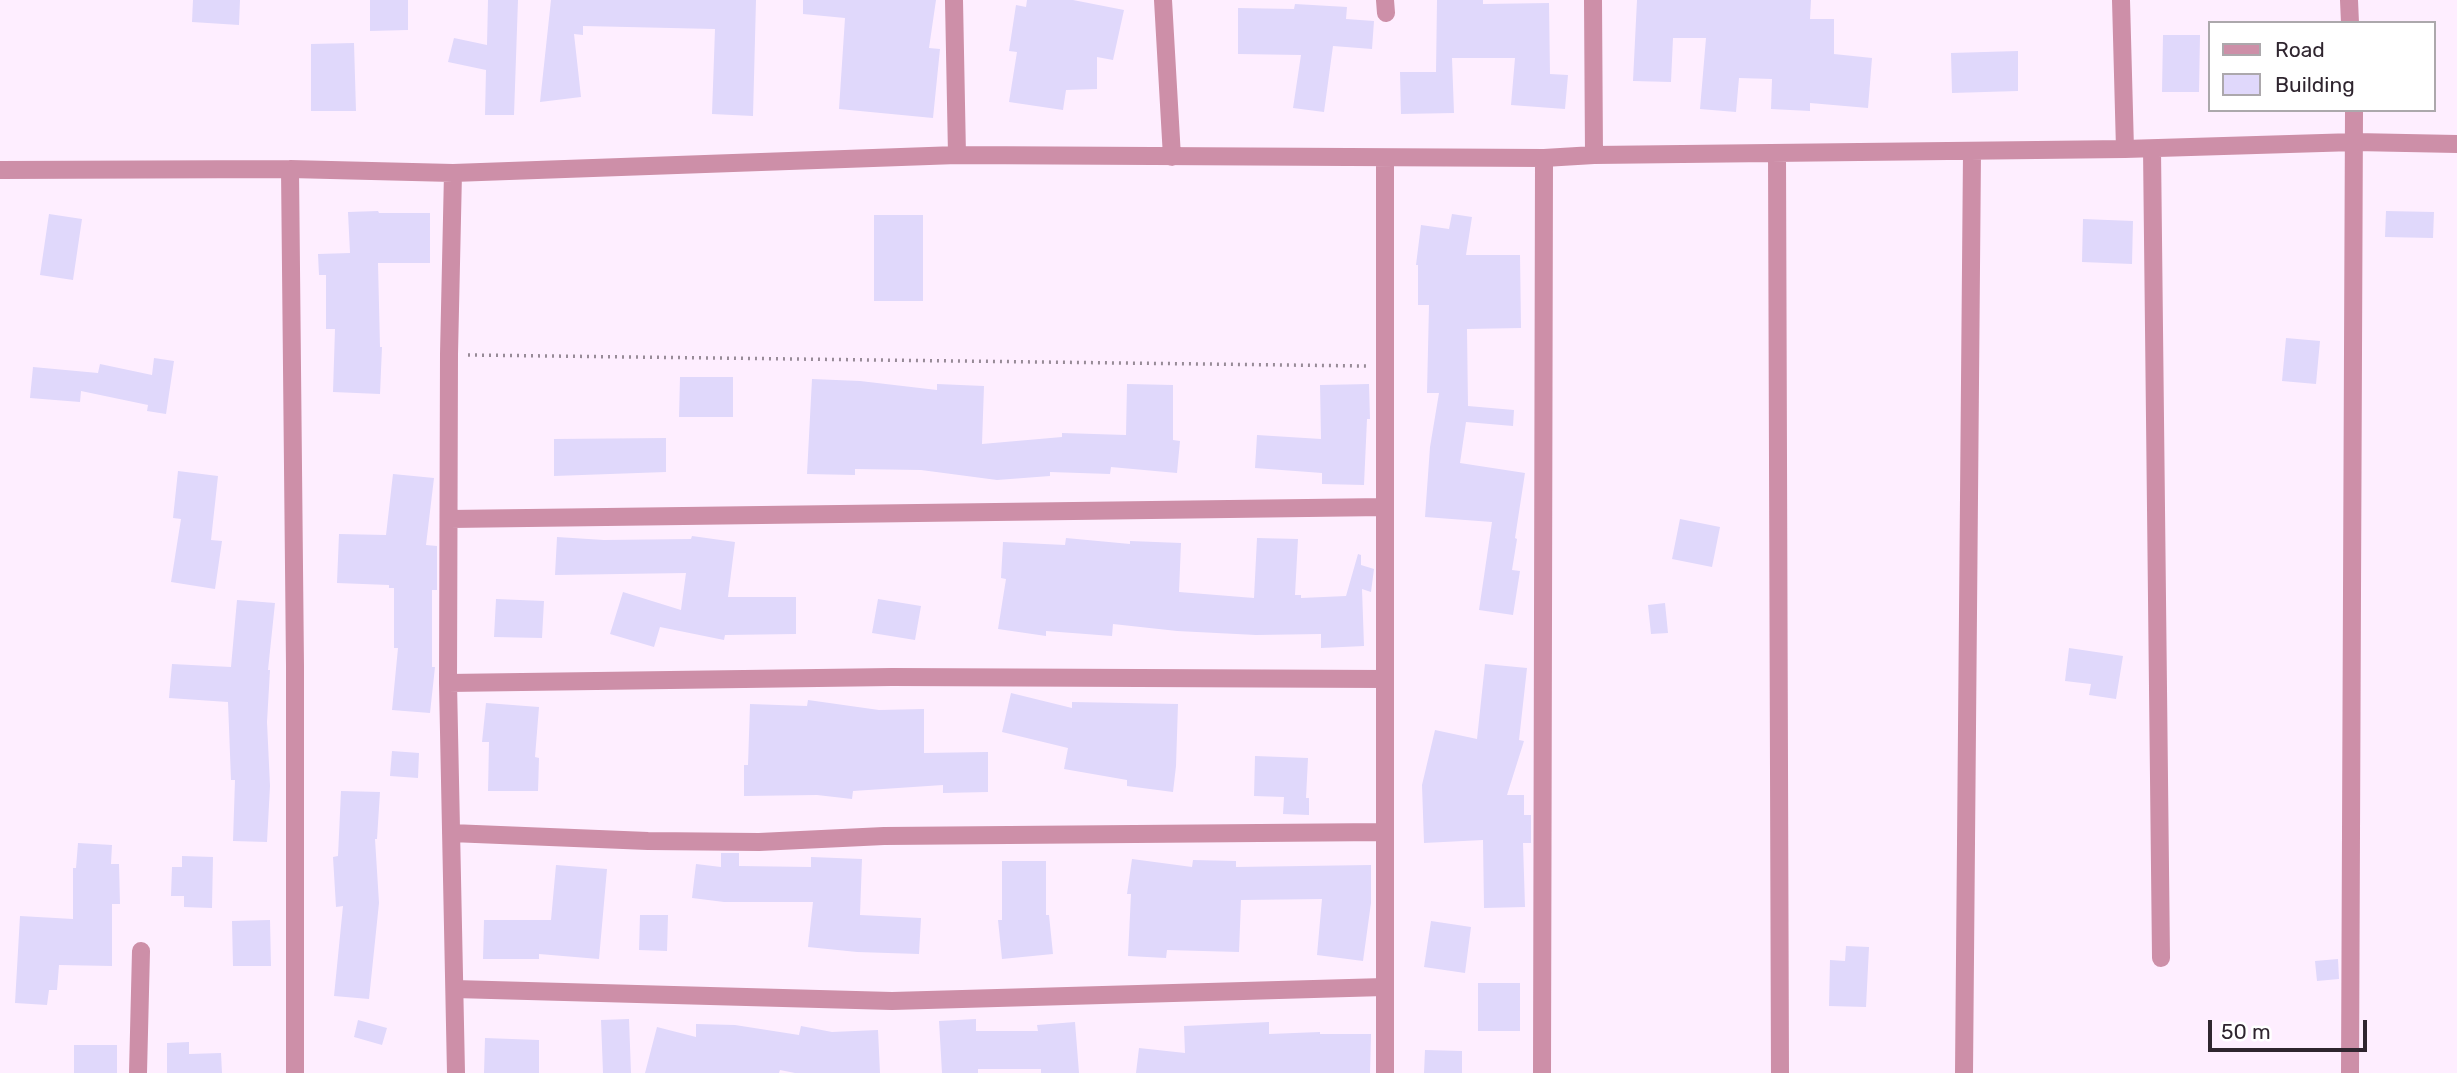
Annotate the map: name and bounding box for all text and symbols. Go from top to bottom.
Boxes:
legend [2208,21,2436,112]
text: Road [2275,37,2325,62]
text: Building [2275,72,2355,97]
scale bar [2212,1006,2371,1050]
text: 50 m [2221,1019,2271,1044]

